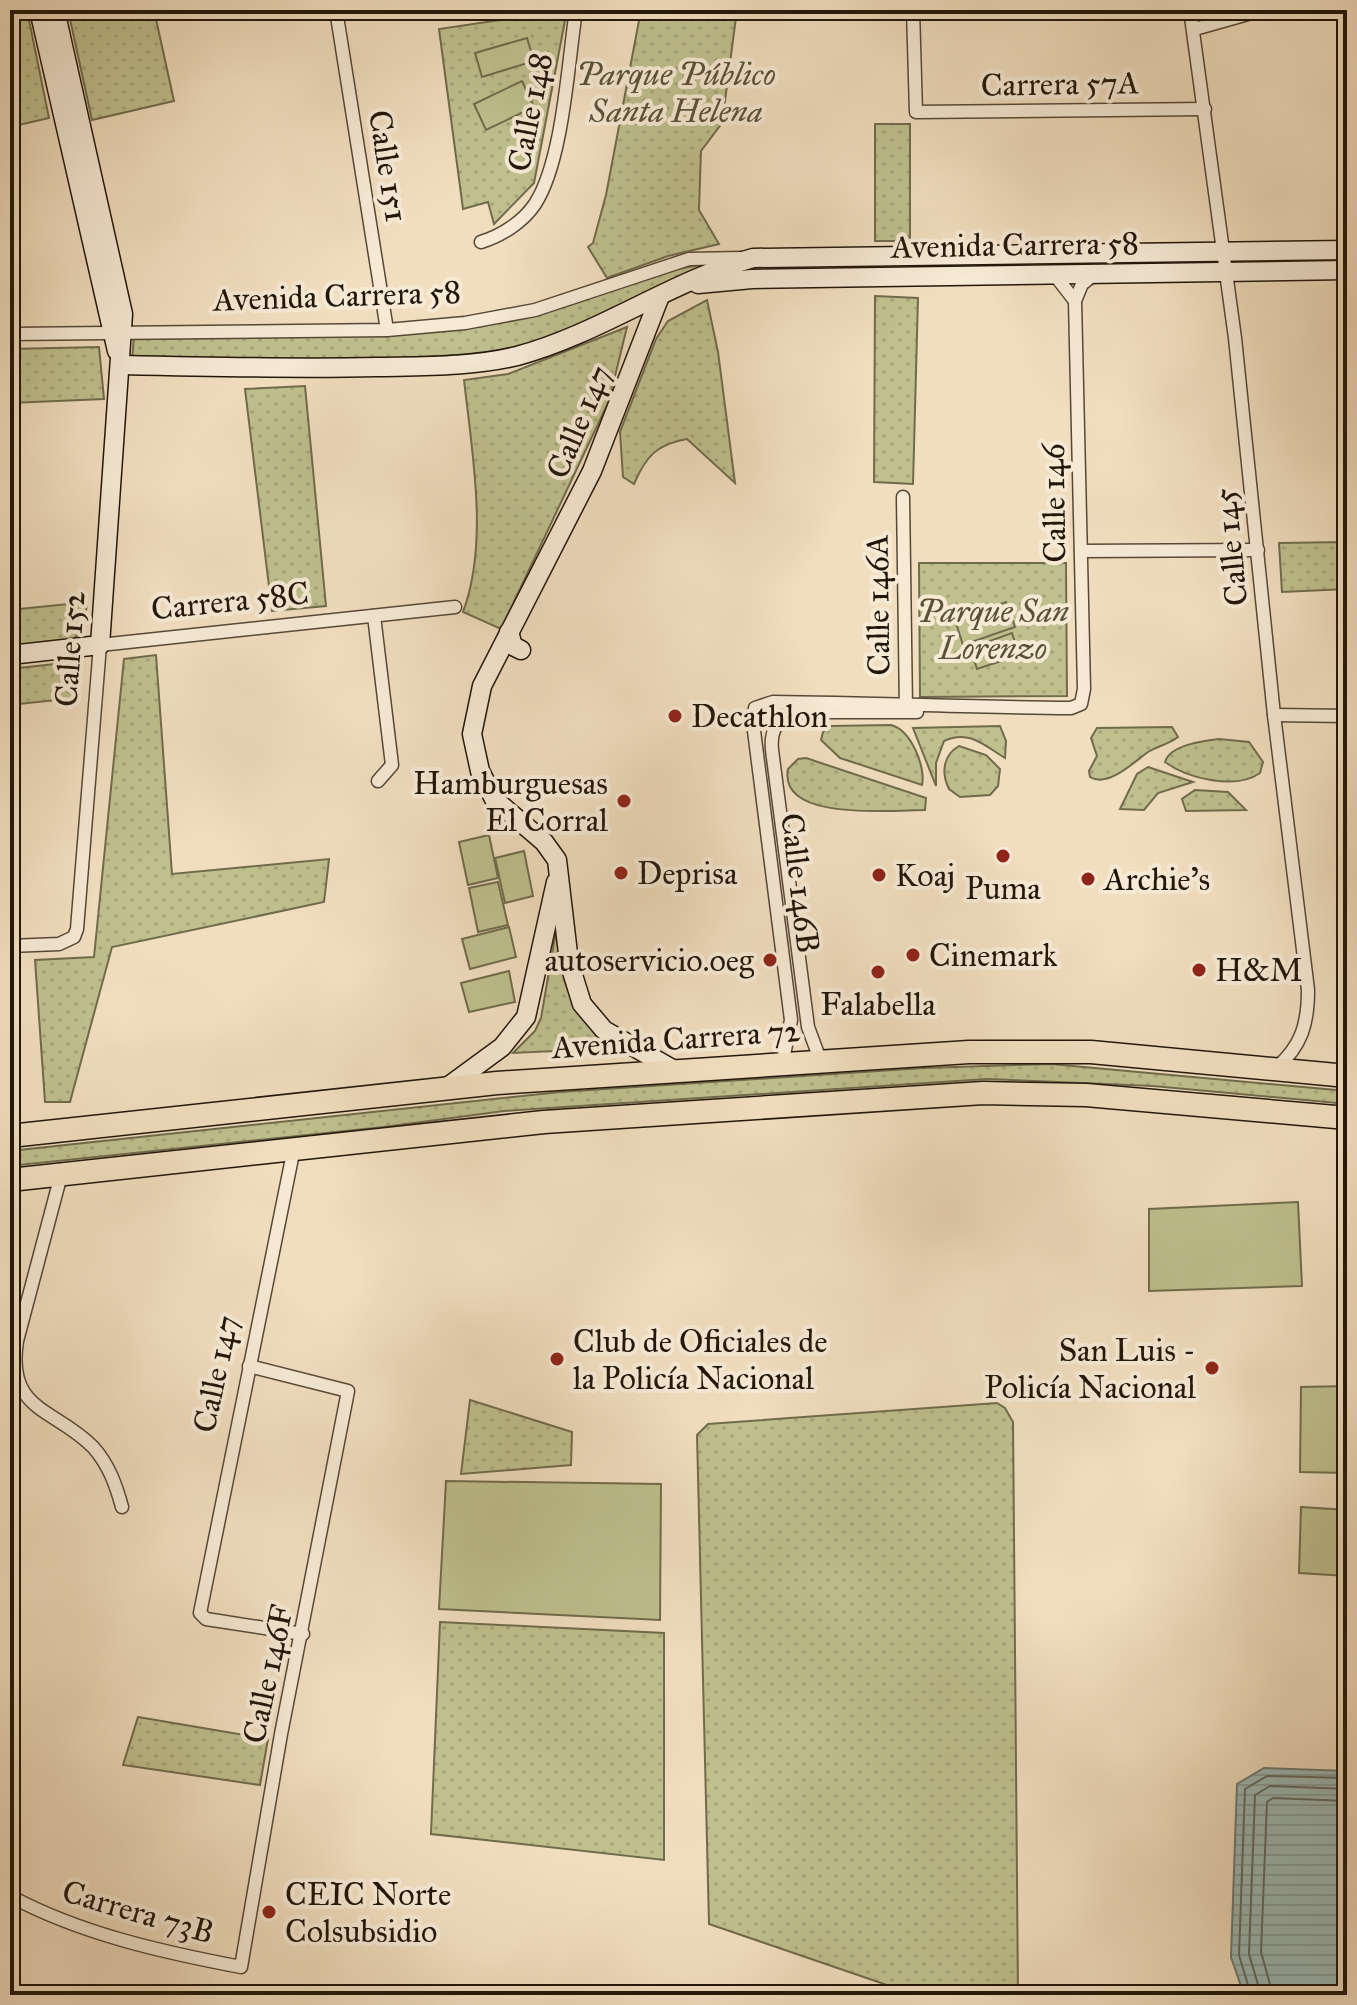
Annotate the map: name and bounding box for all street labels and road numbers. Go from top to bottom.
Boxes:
street label: Calle 148 [499,49,561,175]
street label: Carrera 57A [980,63,1140,105]
street label: Calle 151 [360,107,416,225]
street label: Avenida Carrera 58 [889,223,1139,267]
street label: Avenida Carrera 58 [211,272,461,320]
street label: Calle 147 [538,360,620,484]
street label: Calle 146 [1033,441,1075,563]
street label: Calle 145 [1205,486,1257,608]
street label: Calle 146A [857,534,899,676]
street label: Carrera 58C [149,573,311,629]
street label: Calle 152 [47,590,94,708]
street label: Calle 146B [772,811,828,955]
street label: Avenida Carrera 72 [549,1011,802,1067]
street label: Calle 147 [185,1312,247,1436]
street label: Calle 146F [234,1601,302,1747]
street label: Carrera 73B [58,1872,218,1952]

